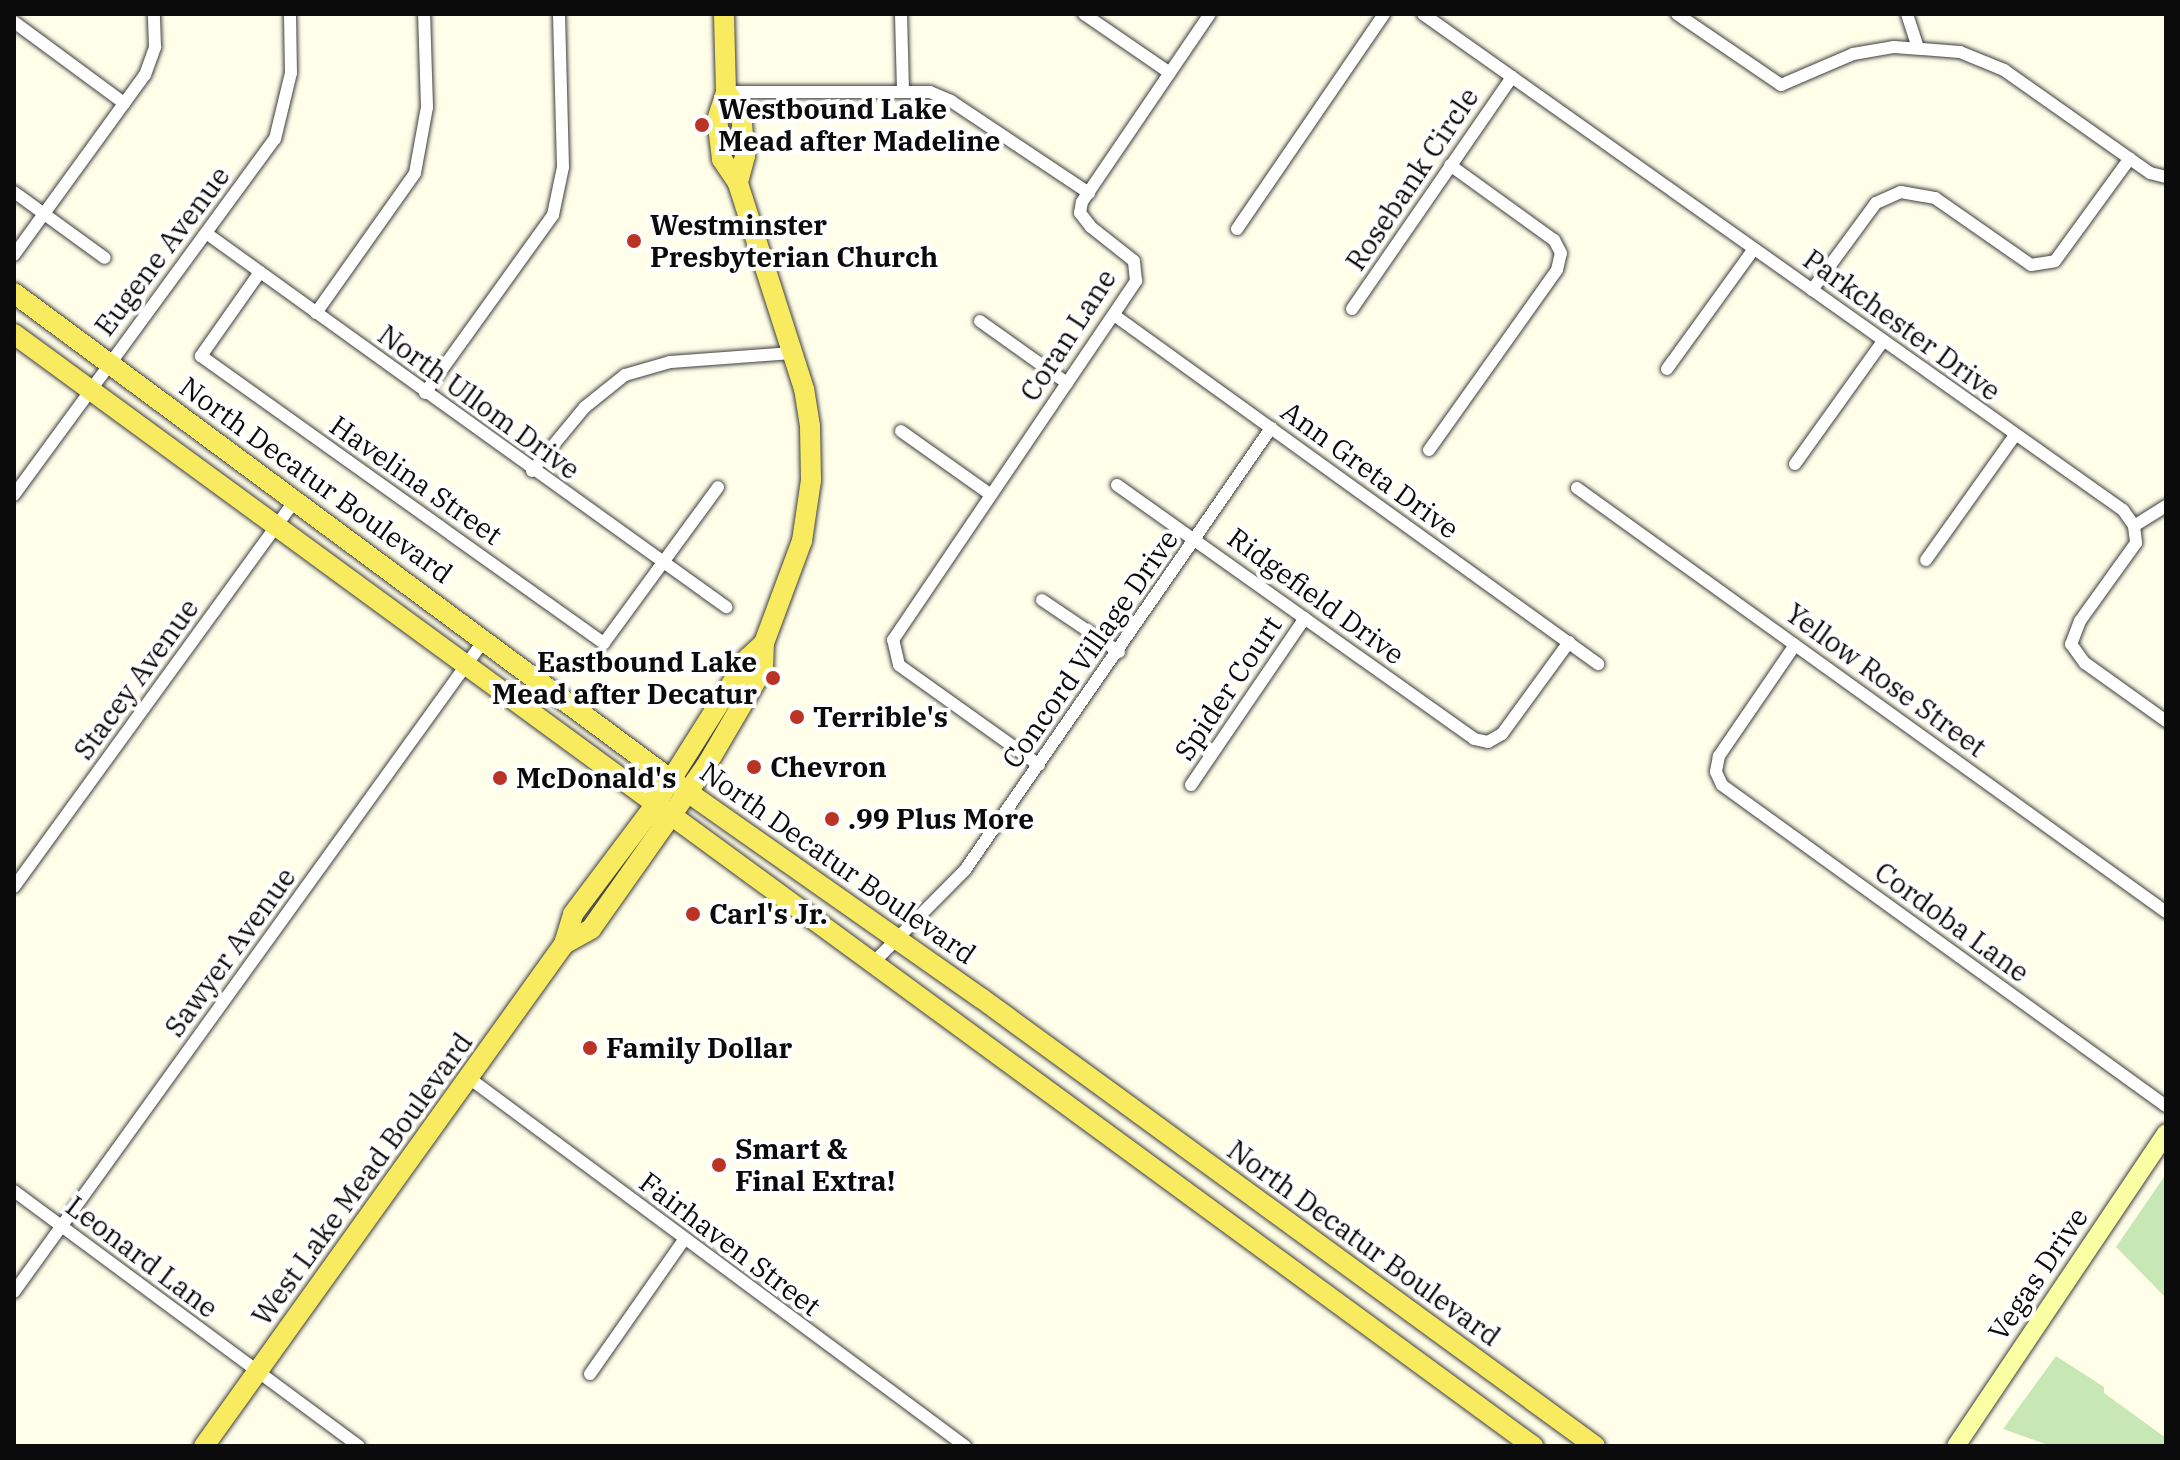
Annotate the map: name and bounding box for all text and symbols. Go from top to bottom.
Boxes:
street label: Rosebank Circle [1338,81,1486,277]
place label: Westbound Lake Mead after Madeline [718,92,1000,158]
marker: Westbound Lake Mead after Madeline [693,116,711,134]
street label: Eugene Avenue [87,160,237,342]
place label: Westminster Presbyterian Church [650,208,938,274]
marker: Westminster Presbyterian Church [625,232,643,250]
street label: Parkchester Drive [1797,242,2007,408]
street label: Coran Lane [1013,263,1123,407]
street label: North Ullom Drive [372,318,586,486]
street label: North Decatur Boulevard [173,370,459,590]
street label: Ann Greta Drive [1275,394,1465,546]
street label: Havelina Street [324,408,508,552]
street label: Ridgefield Drive [1221,521,1411,671]
street label: Concord Village Drive [995,523,1185,775]
street label: Stacey Avenue [66,592,206,766]
street label: Yellow Rose Street [1779,596,1993,764]
street label: Spider Court [1167,609,1289,767]
place label: Eastbound Lake Mead after Decatur [492,645,757,711]
marker: Eastbound Lake Mead after Decatur [764,669,782,687]
place label: Terrible's [813,700,948,734]
marker: Terrible's [788,708,806,726]
place label: Chevron [770,750,887,784]
street label: North Decatur Boulevard [694,755,982,971]
marker: Chevron [745,758,763,776]
place label: McDonald's [516,761,677,795]
marker: McDonald's [491,769,509,787]
place label: .99 Plus More [848,802,1034,836]
marker: .99 Plus More [823,810,841,828]
street label: Cordoba Lane [1868,855,2036,989]
street label: Sawyer Avenue [157,861,303,1043]
place label: Carl's Jr. [709,897,828,931]
marker: Carl's Jr. [684,905,702,923]
street label: West Lake Mead Boulevard [245,1026,479,1332]
place label: Family Dollar [606,1031,792,1065]
marker: Family Dollar [581,1039,599,1057]
place label: Smart & Final Extra! [735,1132,896,1198]
street label: North Decatur Boulevard [1221,1133,1507,1353]
marker: Smart & Final Extra! [710,1156,728,1174]
street label: Fairhaven Street [633,1165,827,1323]
street label: Leonard Lane [59,1189,225,1325]
street label: Vegas Drive [1981,1201,2095,1347]

